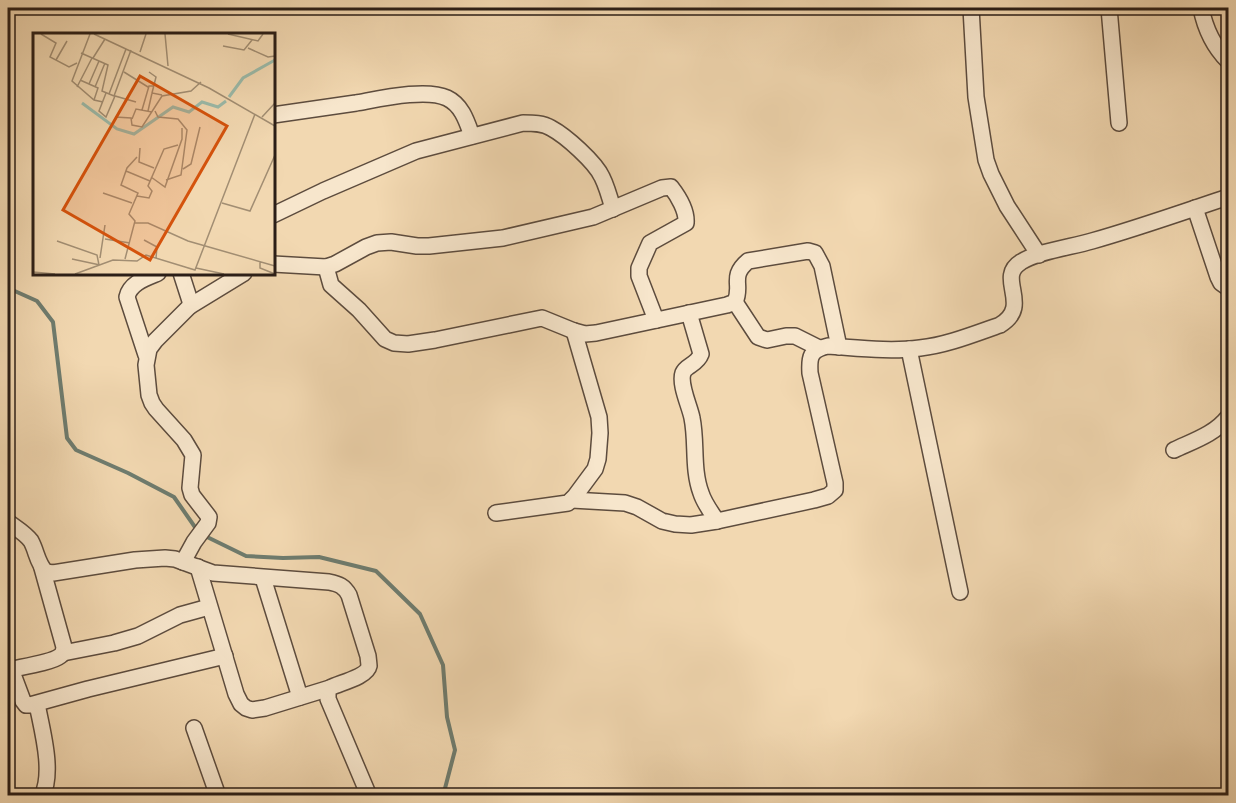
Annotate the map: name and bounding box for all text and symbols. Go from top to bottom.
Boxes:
inset map [33,33,274,274]

